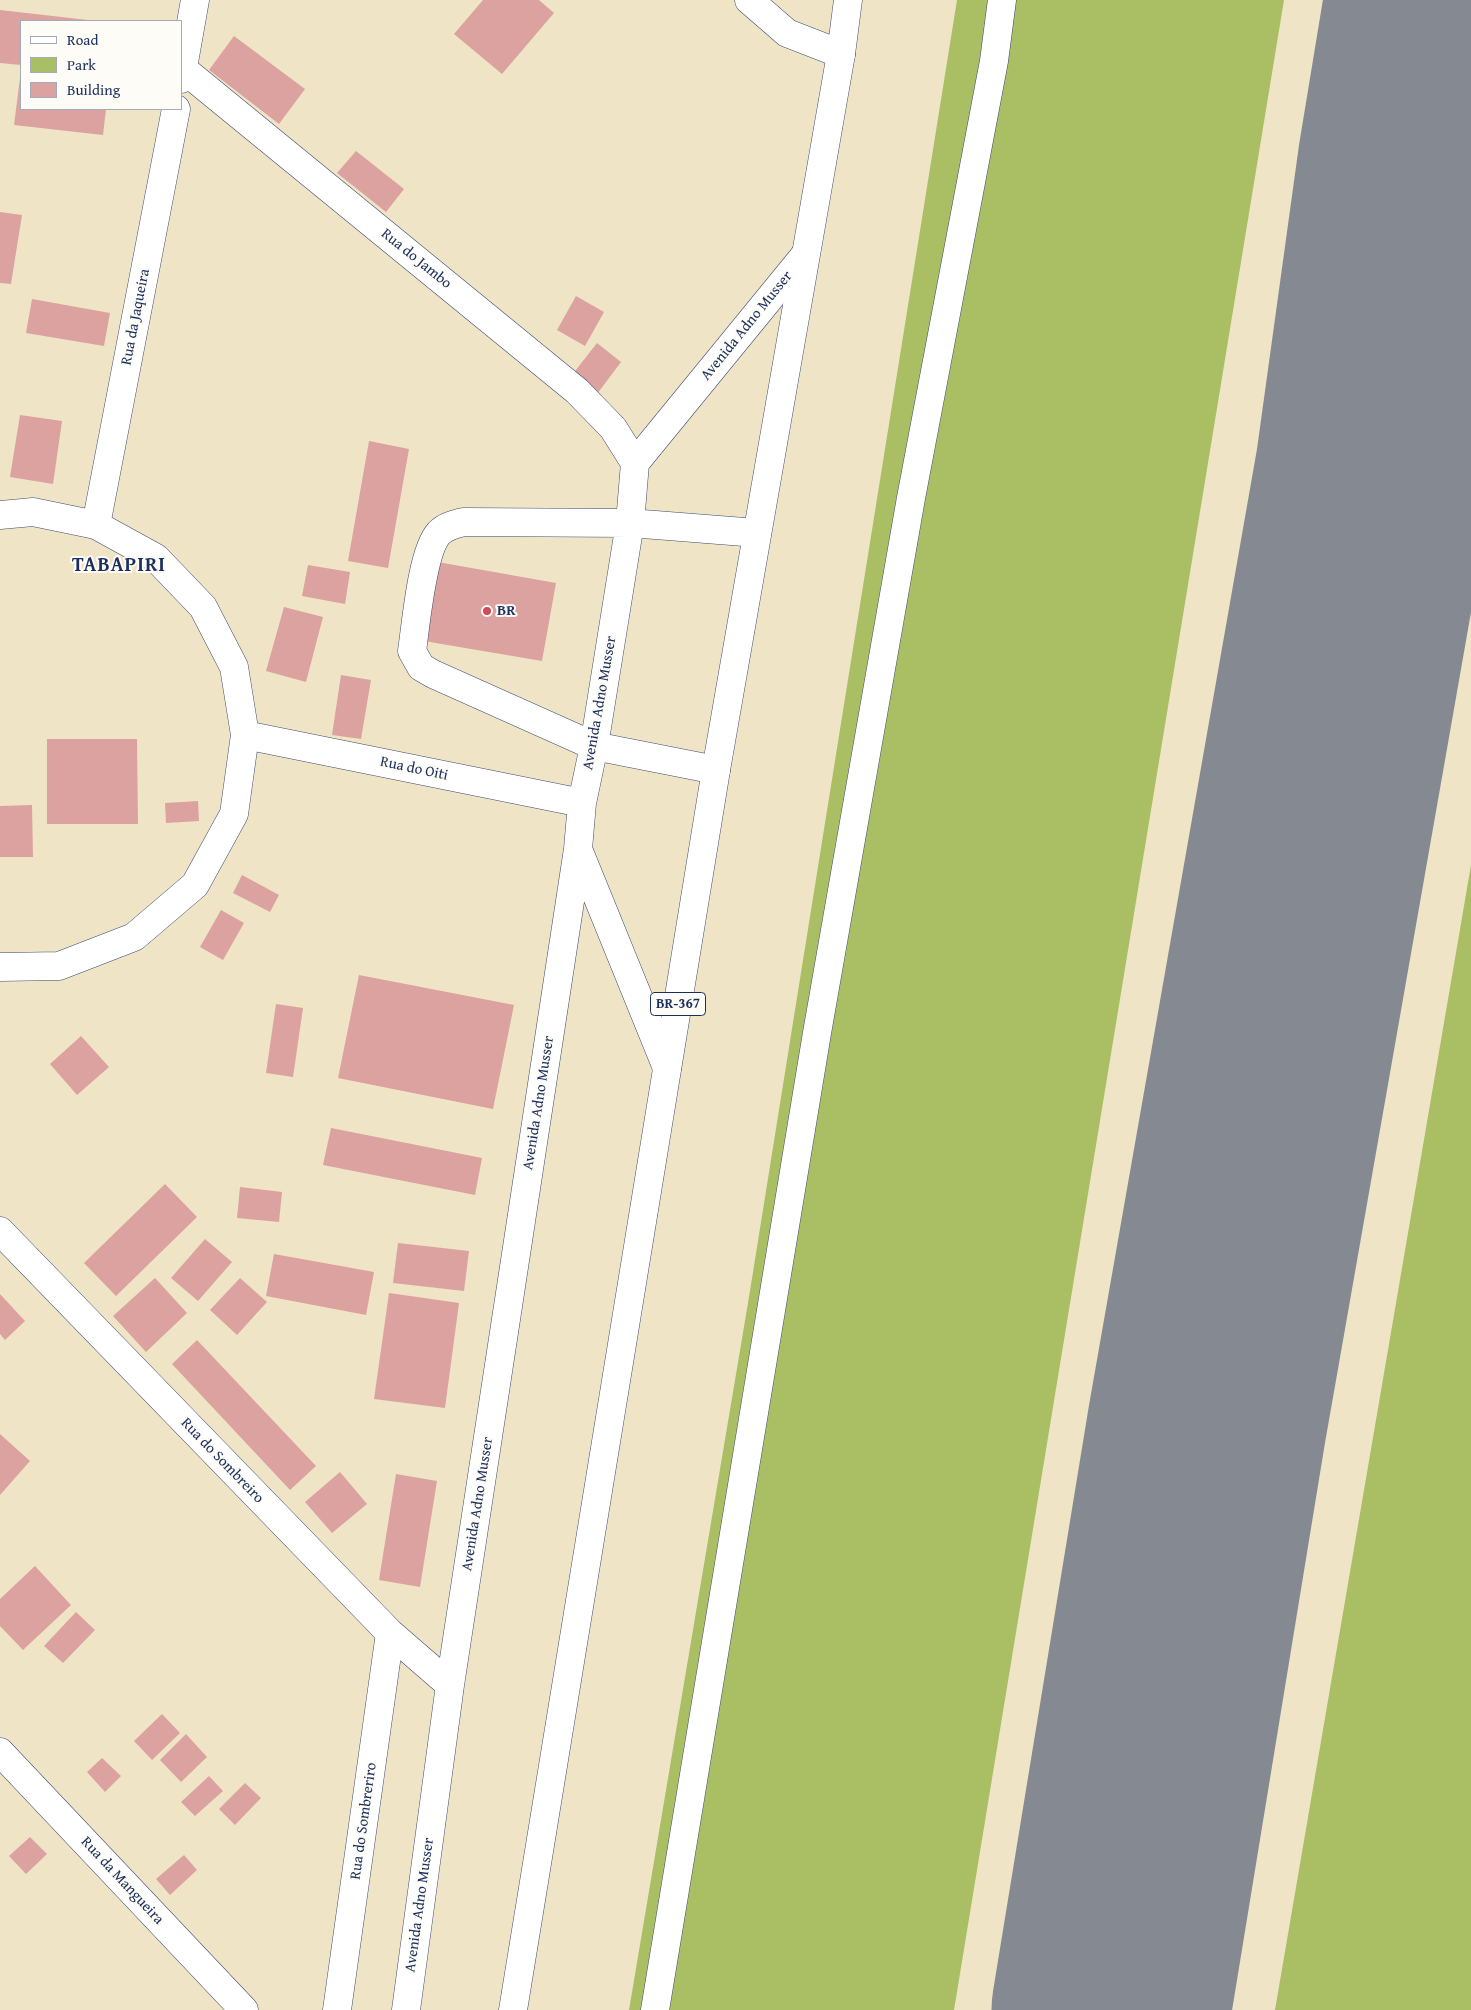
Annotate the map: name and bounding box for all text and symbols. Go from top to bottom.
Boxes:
legend [20,20,182,110]
text: Road [67,29,98,50]
text: Park [67,54,96,75]
text: Building [67,79,120,100]
street label: Rua do Jambo [377,225,455,293]
street label: Rua da Jaqueira [118,267,154,367]
street label: Avenida Adno Musser [697,268,797,384]
district label: TABAPIRI [71,554,167,578]
place label: BR [497,602,516,620]
marker: BR [481,605,493,617]
street label: Avenida Adno Musser [579,635,621,771]
street label: Rua do Oiti [378,753,450,785]
road number: BR-367 [650,992,706,1016]
street label: Avenida Adno Musser [520,1035,558,1171]
street label: Rua do Sombreiro [177,1414,267,1508]
street label: Avenida Adno Musser [459,1436,497,1572]
street label: Rua do Sombreriro [347,1761,381,1881]
street label: Rua da Mangueira [77,1833,167,1929]
street label: Avenida Adno Musser [402,1837,438,1973]

